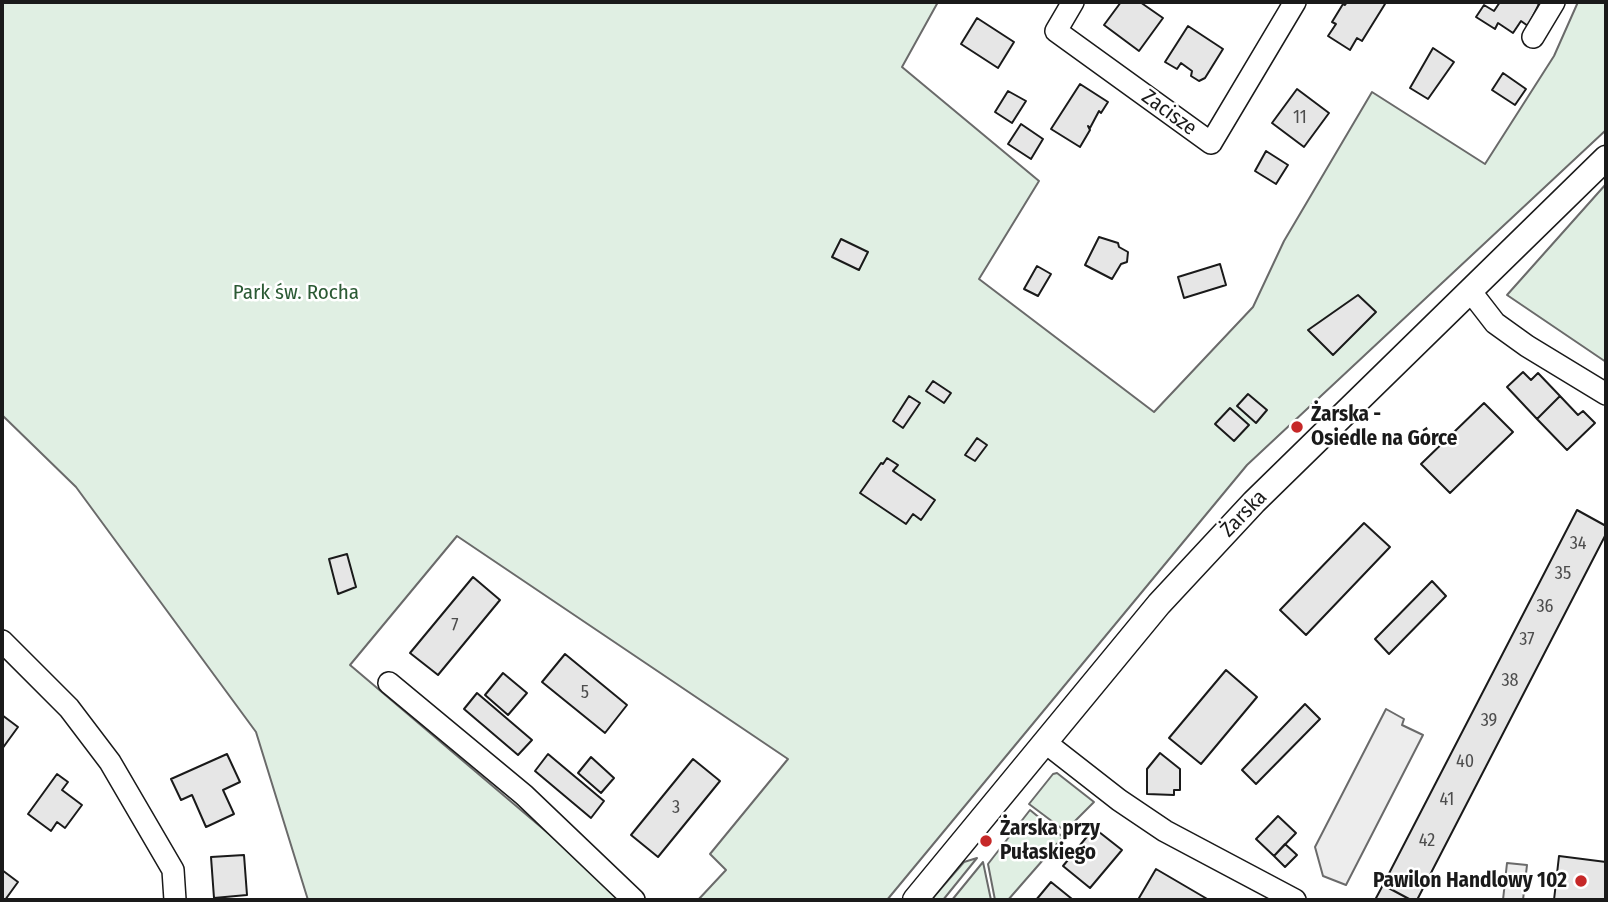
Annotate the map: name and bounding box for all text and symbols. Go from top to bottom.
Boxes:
street label: Zacisze [1137,85,1201,141]
house number: 11 [1293,107,1307,129]
park label: Park św. Rocha [233,280,359,306]
place label: Żarska - Osiedle na Górce [1311,402,1457,452]
marker: Żarska - Osiedle na Górce [1289,419,1305,435]
street label: Żarska [1216,485,1272,543]
house number: 34 [1570,533,1586,555]
house number: 35 [1555,563,1571,585]
house number: 36 [1536,596,1554,618]
house number: 7 [451,615,459,637]
house number: 37 [1519,629,1535,651]
house number: 38 [1501,670,1519,692]
house number: 5 [581,682,589,704]
house number: 39 [1481,710,1497,732]
house number: 40 [1456,751,1474,773]
house number: 41 [1440,789,1454,811]
house number: 3 [672,797,680,819]
place label: Żarska przy Pułaskiego [1000,816,1100,866]
house number: 42 [1419,830,1435,852]
marker: Żarska przy Pułaskiego [978,833,994,849]
place label: Pawilon Handlowy 102 [1373,868,1567,894]
marker: Pawilon Handlowy 102 [1573,873,1589,889]

